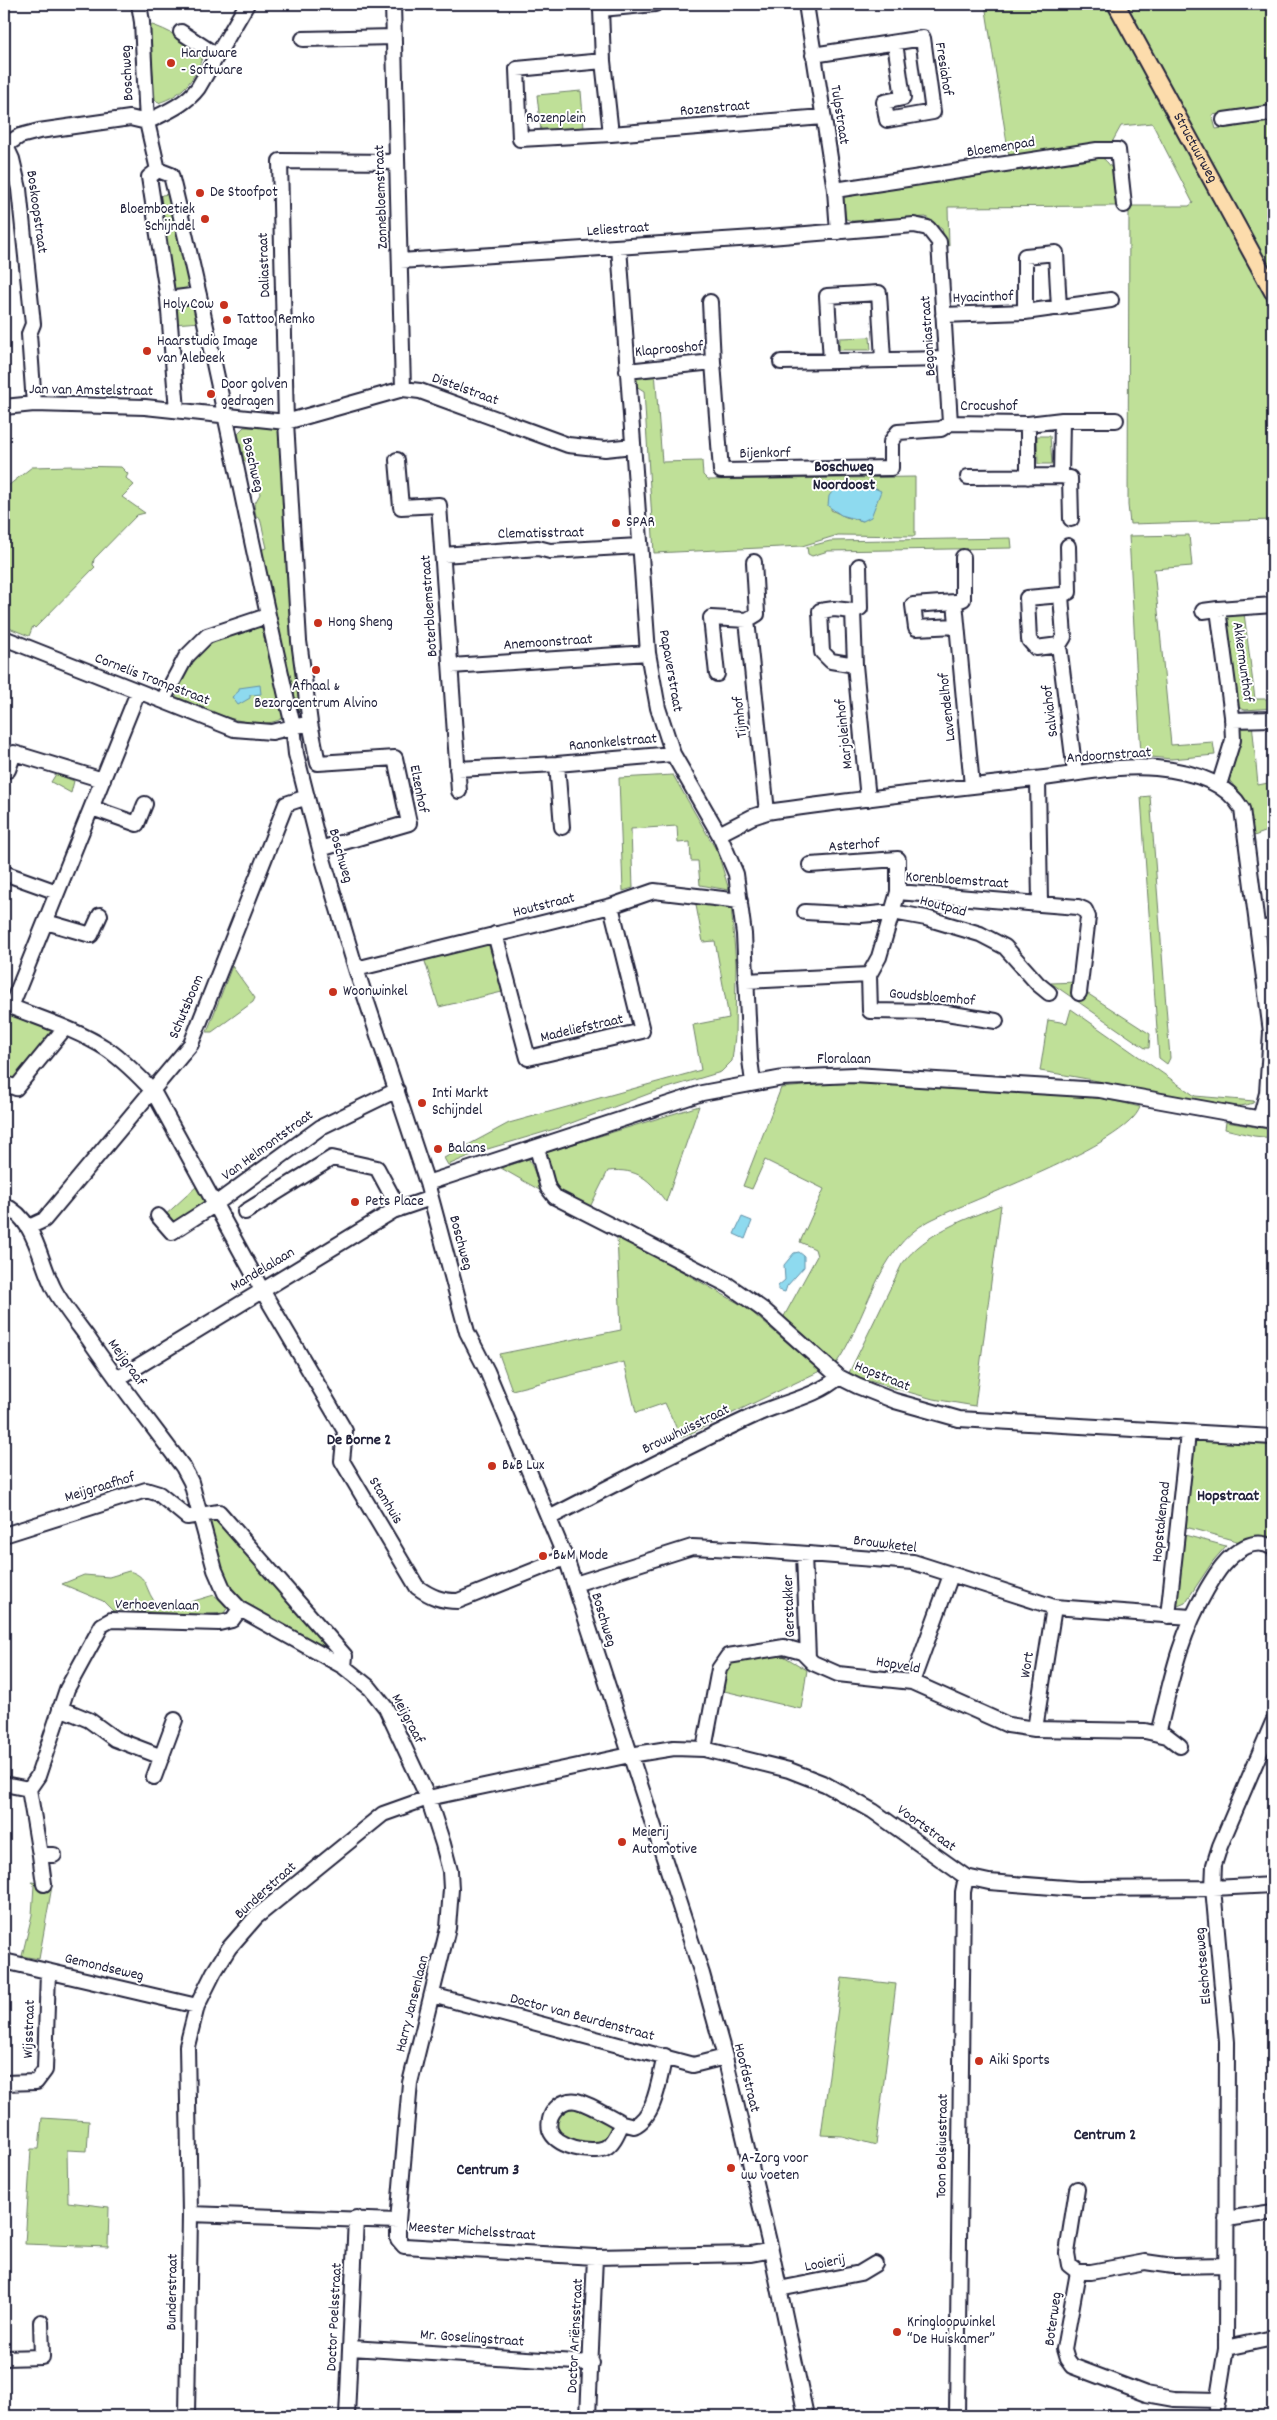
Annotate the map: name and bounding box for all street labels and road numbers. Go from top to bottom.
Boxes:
street label: Fresiahof [928,41,958,98]
street label: Boschweg [116,45,140,101]
street label: Tulpstraat [823,84,855,147]
street label: Rozenstraat [679,95,751,123]
street label: Rozenplein [526,108,586,130]
street label: Structuurweg [1166,109,1223,187]
street label: Bloemenpad [965,132,1037,164]
street label: Zonnebloemstraat [369,144,395,250]
street label: Boskoopstraat [19,169,53,255]
street label: Leliestraat [586,217,650,243]
street label: Daliastraat [253,232,277,298]
street label: Hyacinthof [952,286,1015,310]
street label: Begoniastraat [915,295,943,377]
street label: Klaprooshof [634,336,705,364]
street label: Distelstraat [429,368,502,412]
street label: Jan van Amstelstraat [29,379,154,403]
street label: Crocushof [960,396,1018,418]
street label: Boschweg [235,435,269,495]
street label: Bijenkorf [739,443,791,465]
street label: Clematisstraat [498,522,585,546]
street label: Boterbloemstraat [415,554,445,658]
street label: Akkermunthof [1225,621,1259,704]
street label: Papaverstraat [652,628,688,714]
street label: Anemoonstraat [503,629,594,657]
street label: Cornelis Trompstraat [91,648,213,712]
street label: Lavendelhof [933,671,963,742]
street label: Salviahof [1037,683,1065,738]
street label: Tijmhof [728,694,754,739]
street label: Marjoleinhof [830,697,860,770]
street label: Ranonkelstraat [568,728,658,758]
street label: Andoornstraat [1066,742,1153,770]
street label: Elzenhof [403,763,434,816]
street label: Boschweg [322,826,358,886]
street label: Asterhof [828,833,881,859]
street label: Korenbloemstraat [905,866,1010,896]
street label: Houtstraat [511,888,578,924]
street label: Houtpad [917,890,969,924]
street label: Schutsboom [164,971,210,1043]
street label: Goudsbloemhof [888,983,977,1013]
street label: Madeliefstraat [538,1009,626,1049]
street label: Floralaan [817,1049,871,1071]
street label: Van Helmontstraat [217,1105,319,1187]
street label: Boschweg [442,1213,478,1273]
street label: Mandelalaan [227,1242,299,1298]
street label: Meijgraaf [101,1335,151,1392]
street label: Hopstraat [851,1356,914,1398]
street label: Brouwhuisstraat [639,1399,734,1461]
street label: Meijgraafhof [62,1467,139,1509]
street label: Stamhuis [362,1473,408,1529]
street label: Hopstakenpad [1147,1481,1177,1563]
street label: Brouwketel [852,1530,918,1560]
street label: Gerstakker [778,1574,802,1638]
street label: Boschweg [584,1590,622,1650]
street label: Verhoevenlaan [115,1594,199,1618]
street label: Wort [1015,1650,1041,1680]
street label: Hopveld [874,1651,922,1681]
street label: Meijgraaf [385,1690,430,1748]
street label: Voortstraat [892,1800,961,1858]
street label: Bunderstraat [230,1857,302,1925]
street label: Elschotseweg [1190,1926,1218,2006]
street label: Gemondseweg [62,1948,146,1988]
street label: Harry Jansenlaan [390,1953,436,2055]
street label: Doctor van Beurdenstraat [507,1988,657,2048]
street label: Wijsstraat [18,1999,42,2059]
street label: Hoofdstraat [727,2041,765,2115]
street label: Toon Bolsiusstraat [931,2093,955,2198]
street label: Meester Michelsstraat [408,2217,537,2247]
street label: Looierij [803,2249,847,2279]
street label: Bunderstraat [161,2253,185,2331]
street label: Doctor Poelsstraat [321,2262,349,2372]
street label: Doctor Ariënsstraat [562,2278,590,2394]
street label: Boterweg [1039,2291,1069,2347]
street label: Mr. Goselingstraat [419,2324,525,2354]

